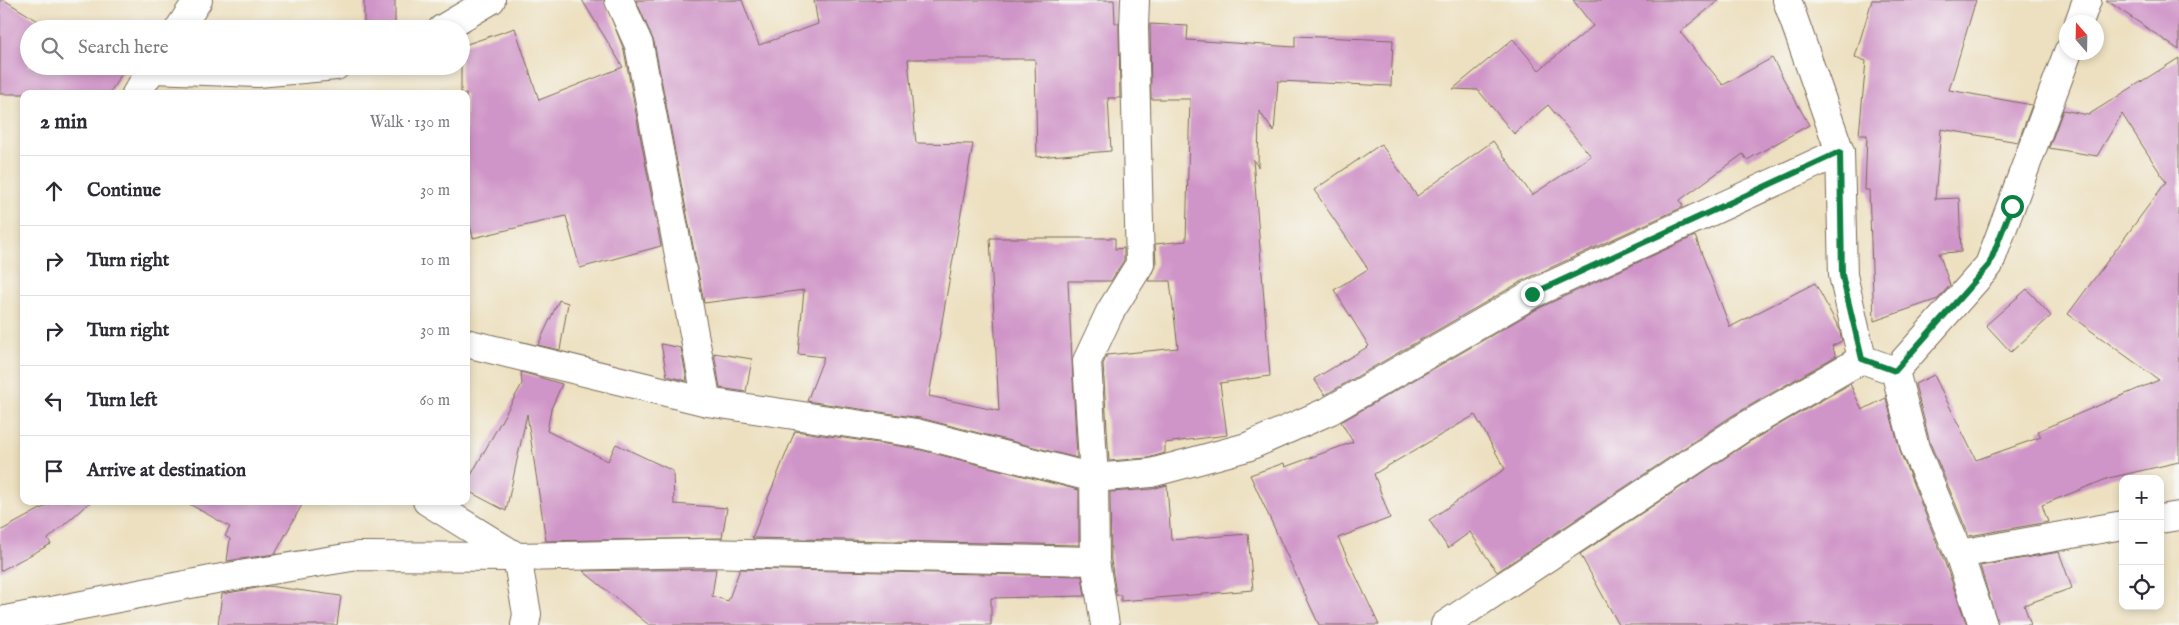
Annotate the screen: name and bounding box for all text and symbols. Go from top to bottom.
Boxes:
north arrow [2059,15,2104,60]
search box [20,20,470,75]
icon: search [38,34,66,62]
text: Search here [78,36,169,60]
text: 2 min [40,109,87,136]
text: Walk · 130 m [370,113,450,133]
icon: ahead [40,177,68,205]
text: Continue [87,179,161,203]
text: 30 m [420,181,450,201]
route start [2001,195,2024,218]
icon: right [40,247,68,275]
text: Turn right [87,249,169,273]
text: 10 m [420,251,450,271]
route end [1521,283,1544,306]
icon: right [40,317,68,345]
text: Turn right [87,319,169,343]
text: 30 m [420,321,450,341]
icon: left [40,387,68,415]
text: Turn left [87,389,158,413]
text: 60 m [420,391,450,411]
icon: arrive [40,457,68,485]
text: Arrive at destination [87,459,246,483]
map controls [2119,475,2164,610]
button: + [2119,475,2164,520]
button: − [2119,520,2164,565]
button: locate [2119,565,2164,610]

